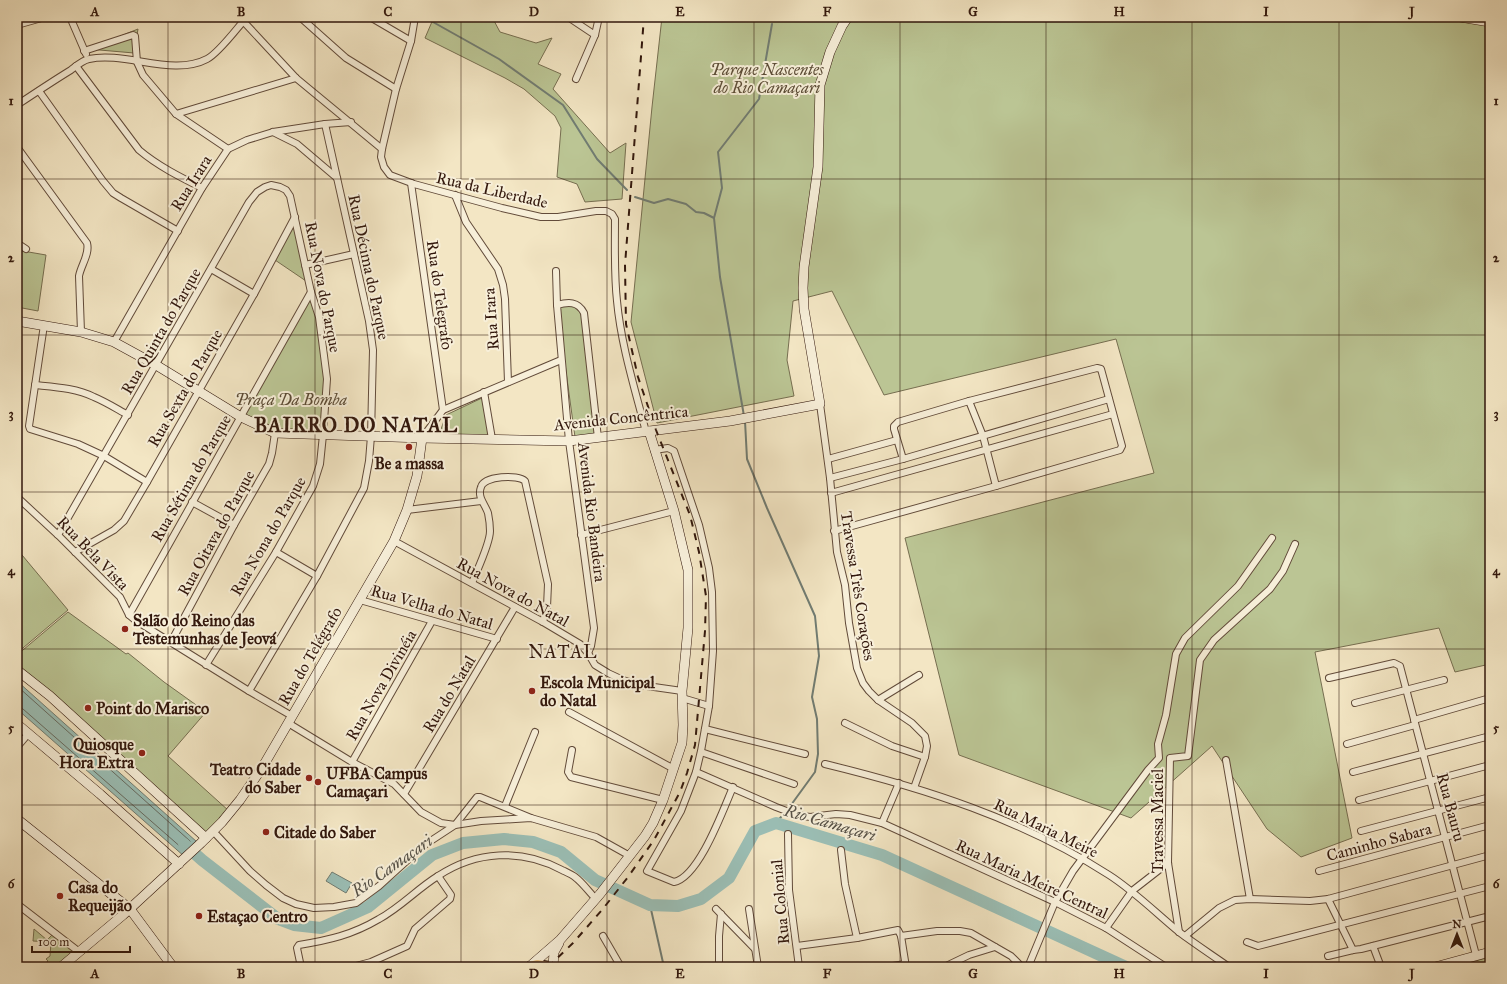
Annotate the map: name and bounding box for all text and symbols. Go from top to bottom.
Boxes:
text: A [90,4,100,20]
text: B [237,4,246,20]
text: C [384,4,393,20]
text: D [529,4,539,20]
text: E [675,4,685,20]
text: F [823,4,832,20]
text: G [968,4,978,20]
text: H [1113,4,1125,20]
text: I [1263,4,1269,20]
text: J [1407,4,1415,20]
park label: Parque Nascentes do Rio Camaçari [710,60,824,97]
text: 1 [8,93,14,109]
text: 1 [1493,93,1499,109]
street label: Rua Irara [166,151,216,214]
street label: Rua da Liberdade [434,168,550,212]
street label: Rua Décima do Parque [343,193,394,342]
street label: Rua Nova do Parque [300,220,345,355]
street label: Rua do Telegrafo [422,239,457,351]
text: 2 [8,250,15,266]
text: 2 [1493,250,1500,266]
street label: Rua Quinta do Parque [117,264,206,398]
street label: Rua Irara [479,287,503,351]
street label: Rua Sexta do Parque [144,325,227,451]
park label: Praça Da Bomba [235,390,347,409]
street label: Avenida Concêntrica [552,401,689,435]
text: 3 [8,406,14,422]
text: 3 [1493,406,1499,422]
street label: Rua Sétima do Parque [147,411,236,545]
district label: BAIRRO DO NATAL [254,413,458,437]
street label: Avenida Rio Bandeira [574,440,610,583]
marker: Be a massa [404,442,414,452]
place label: Be a massa [374,454,445,473]
street label: Rua Oitava do Parque [174,467,259,600]
street label: Rua Nona do Parque [226,473,311,599]
street label: Travessa Três Corações [837,510,879,662]
street label: Rua Bela Vista [53,512,133,594]
street label: Rua Nova do Natal [454,553,573,631]
text: 4 [7,563,15,579]
text: 4 [1492,563,1500,579]
street label: Rua Velha do Natal [369,580,496,634]
street label: Rua do Telégrafo [274,603,347,709]
place label: Salão do Reino das Testemunhas de Jeová [132,611,278,649]
marker: Salão do Reino das Testemunhas de Jeová [120,624,130,634]
street label: Rua Nova Divinéia [342,626,420,744]
district label: NATAL [528,641,598,663]
street label: Rua do Natal [419,652,480,736]
place label: Escola Municipal do Natal [540,673,655,710]
marker: Escola Municipal do Natal [527,686,537,696]
place label: Point do Marisco [96,699,209,718]
marker: Point do Marisco [83,703,93,713]
text: 5 [8,720,15,736]
text: 5 [1493,720,1500,736]
place label: Quiosque Hora Extra [59,735,135,772]
marker: Quiosque Hora Extra [137,748,147,758]
place label: Teatro Cidade do Saber [209,760,302,797]
place label: UFBA Campus Camaçari [326,764,428,802]
street label: Travessa Maciel [1148,768,1167,873]
street label: Rua Bauru [1433,771,1469,844]
marker: Teatro Cidade do Saber [304,773,314,783]
marker: UFBA Campus Camaçari [313,777,323,787]
street label: Rua Maria Meire [991,795,1102,862]
water label: Rio Camaçari [781,800,878,846]
street label: Caminho Sabara [1324,819,1434,865]
place label: Citade do Saber [274,823,377,842]
marker: Citade do Saber [261,827,271,837]
water label: Rio Camaçari [347,830,437,902]
street label: Rua Maria Meire Central [953,835,1112,923]
street label: Rua Colonial [767,858,793,945]
text: 6 [8,876,16,892]
text: 6 [1493,876,1501,892]
place label: Casa do Requeijão [68,878,132,916]
marker: Casa do Requeijão [55,891,65,901]
place label: Estaçao Centro [207,907,308,927]
marker: Estaçao Centro [194,911,204,921]
north arrow [1437,914,1477,954]
text: N [1452,918,1462,931]
scale bar [32,928,130,954]
text: 100 m [38,935,69,949]
text: A [90,966,100,982]
text: B [237,966,246,982]
text: C [384,966,393,982]
text: D [529,966,539,982]
text: E [675,966,685,982]
text: F [823,966,832,982]
text: G [968,966,978,982]
text: H [1113,966,1125,982]
text: I [1263,966,1269,982]
text: J [1407,966,1415,982]

